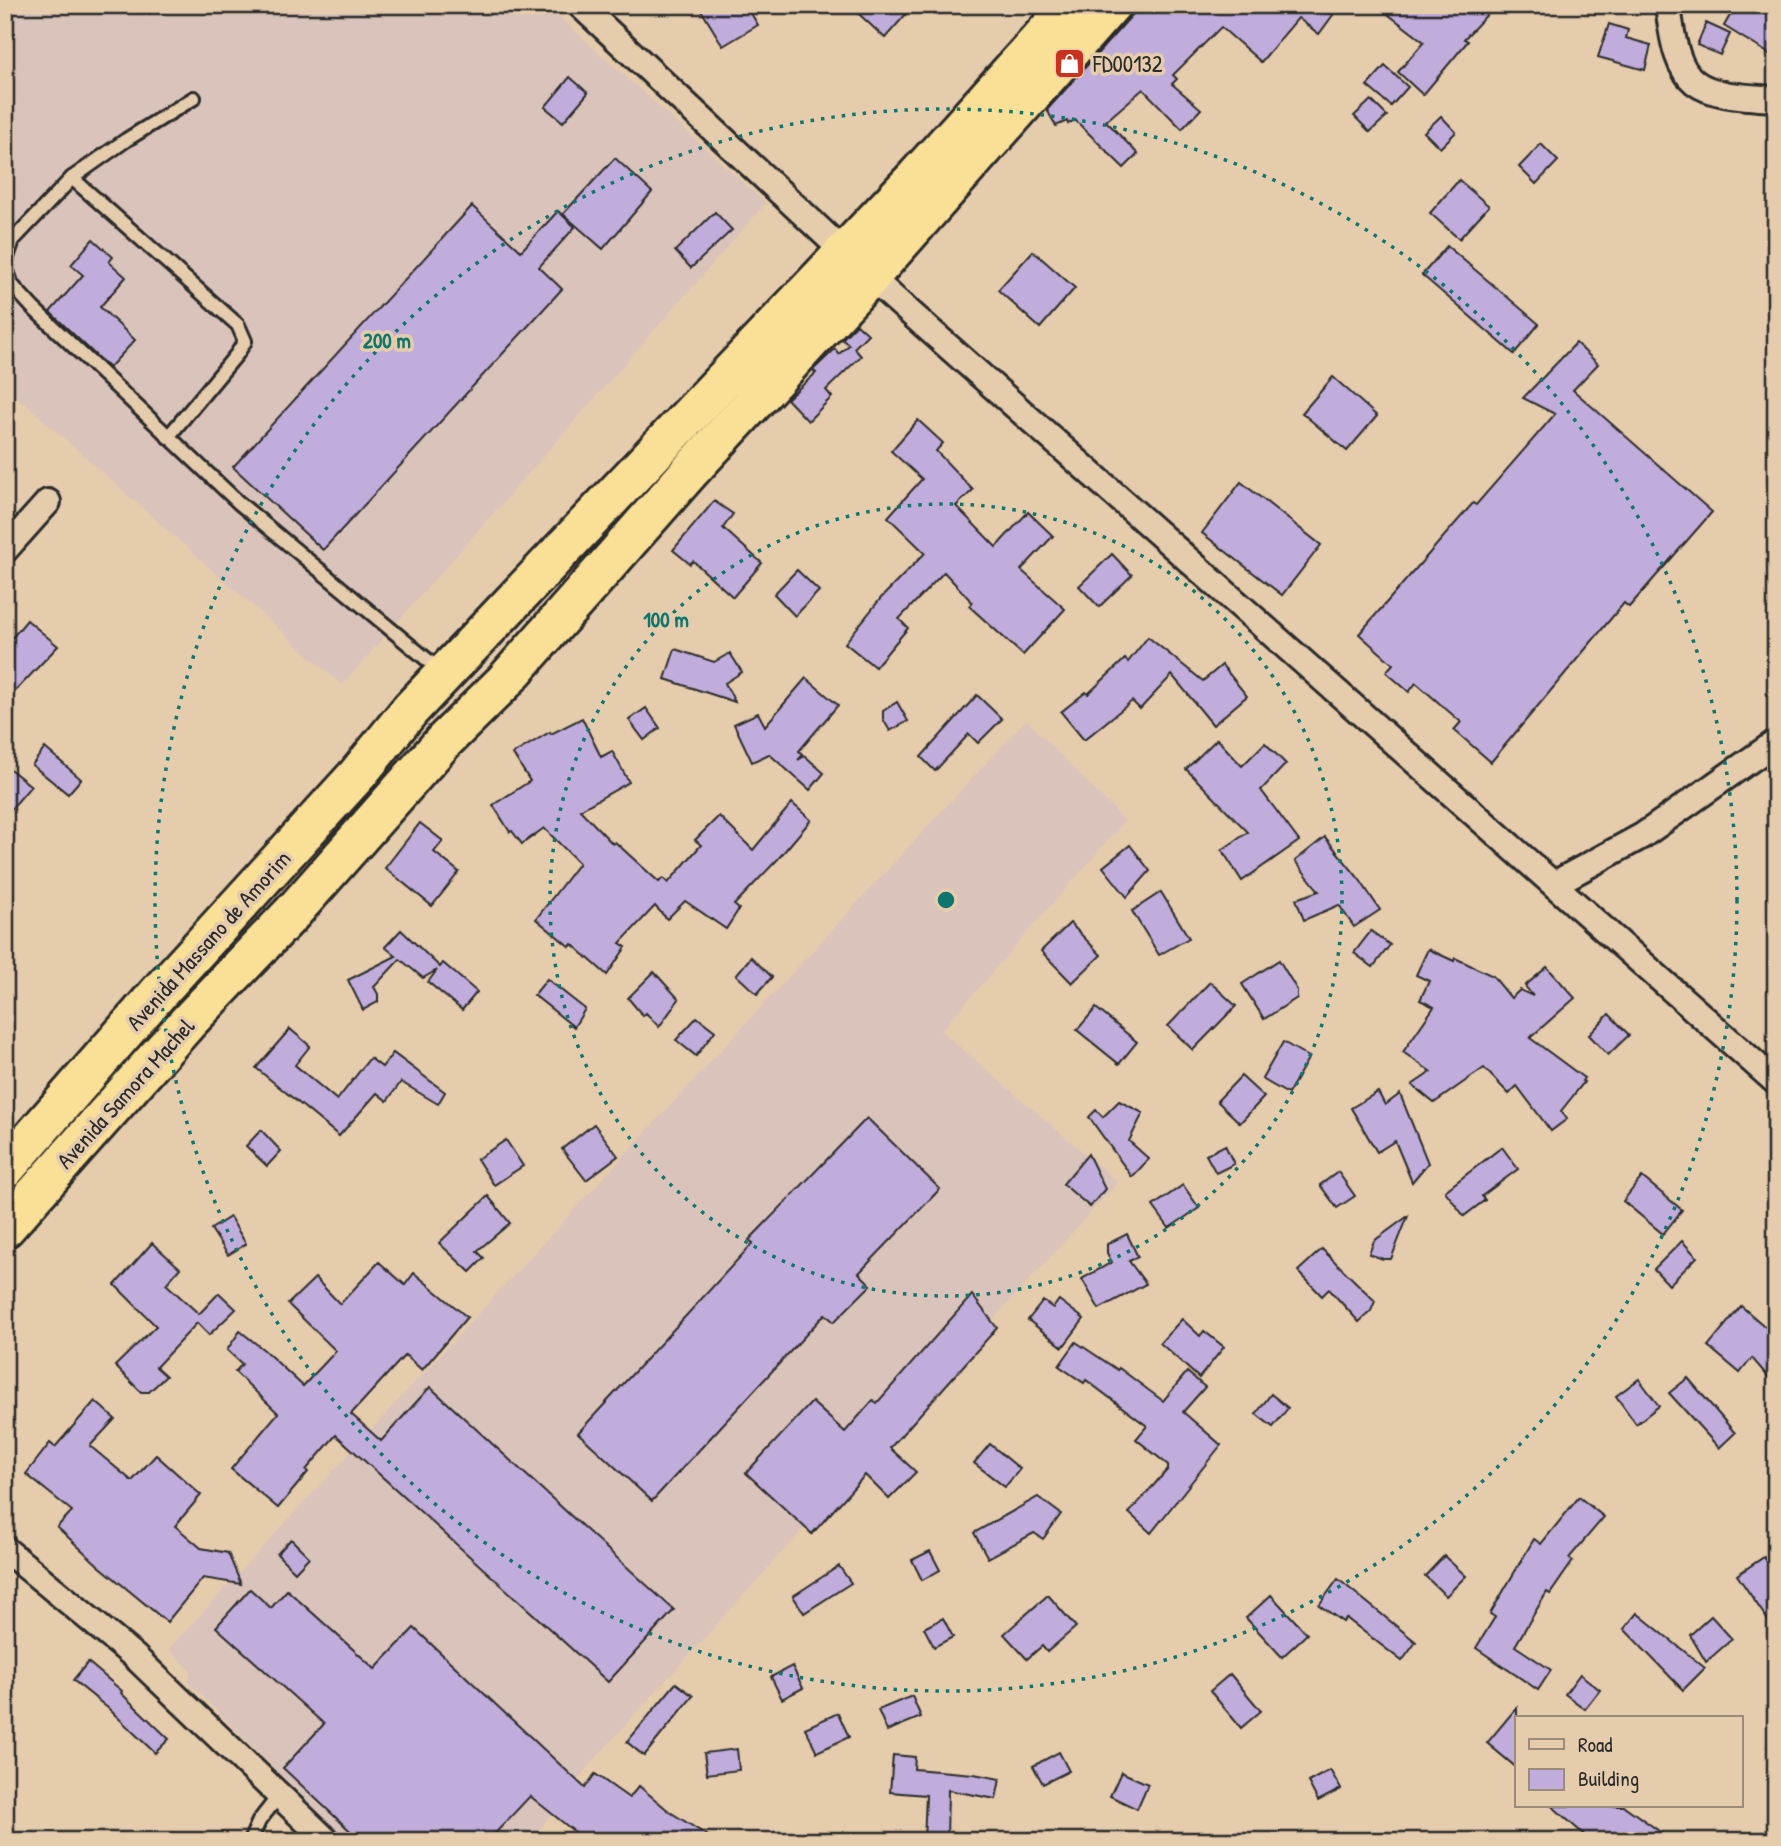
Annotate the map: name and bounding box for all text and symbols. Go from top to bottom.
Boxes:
shop icon: FD00132 [1053,46,1087,80]
place label: FD00132 [1092,48,1163,79]
text: 200 m [363,326,411,355]
text: 100 m [643,605,689,634]
street label: Avenida Massano de Amorim [119,843,297,1037]
centre of rings [934,888,958,912]
street label: Avenida Samora Machel [49,1010,202,1175]
legend [1515,1716,1742,1808]
text: Road [1578,1730,1612,1759]
text: Building [1578,1764,1639,1793]

